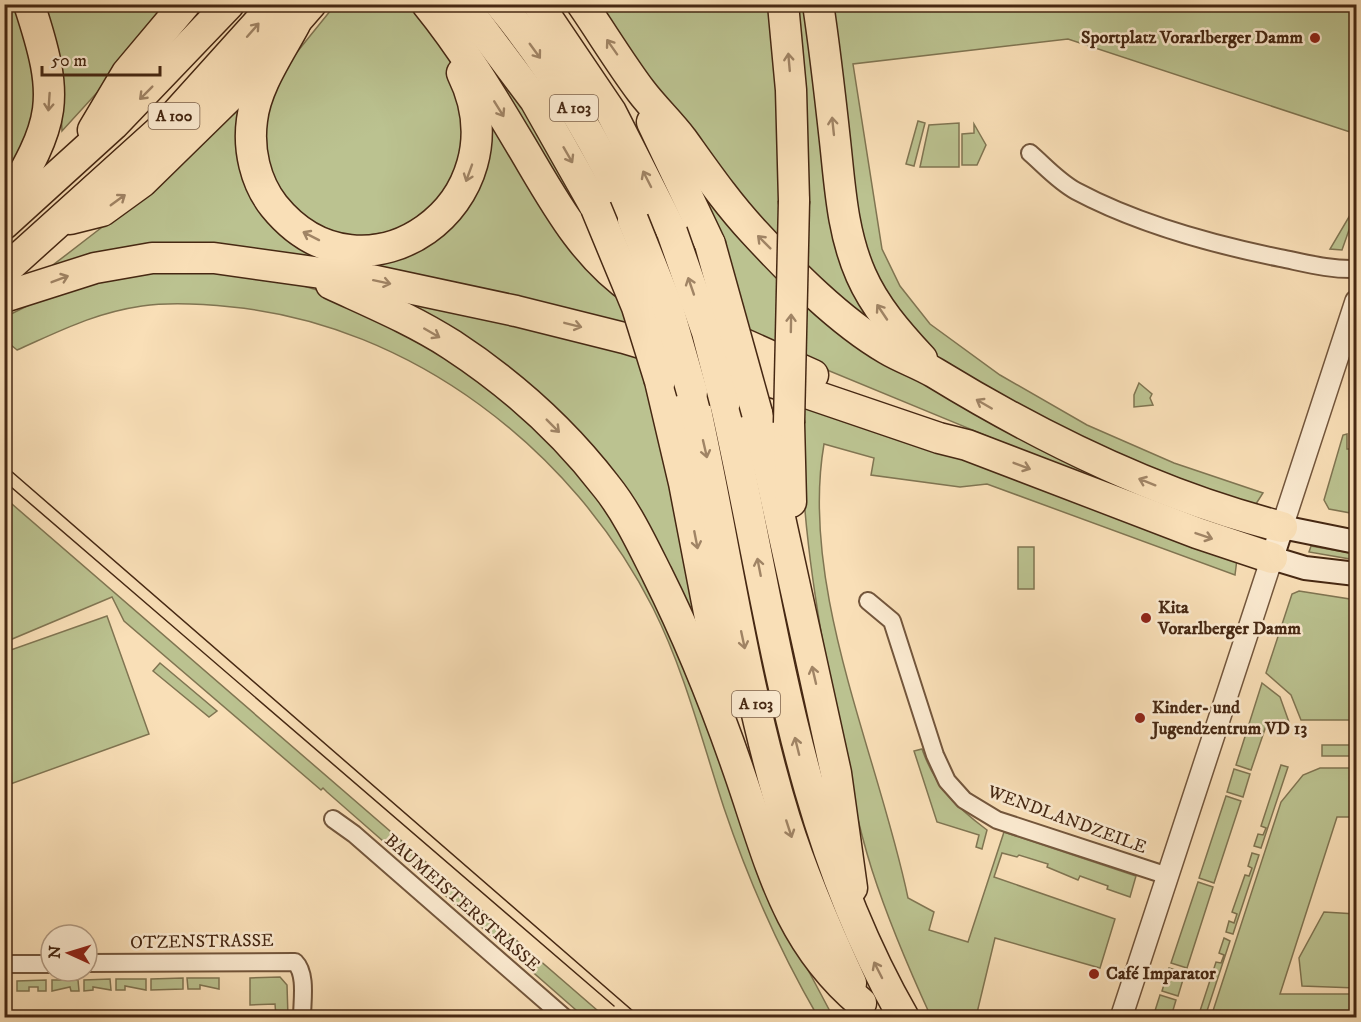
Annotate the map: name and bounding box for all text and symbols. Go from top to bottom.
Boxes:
one-way arrow [246,23,260,38]
place label: Sportplatz Vorarlberger Damm [1081,27,1303,49]
marker: Sportplatz Vorarlberger Damm [1308,31,1322,45]
scale bar [42,39,160,77]
one-way arrow [606,40,618,56]
one-way arrow [529,42,541,58]
text: 50 m [51,50,87,72]
one-way arrow [783,53,794,73]
one-way arrow [138,85,153,100]
one-way arrow [44,92,55,111]
road number: A 103 [550,95,598,121]
one-way arrow [494,100,506,117]
road number: A 100 [148,103,200,129]
one-way arrow [827,117,838,137]
one-way arrow [563,146,575,163]
one-way arrow [463,163,474,181]
one-way arrow [641,170,652,188]
one-way arrow [110,194,126,207]
one-way arrow [302,230,320,242]
one-way arrow [757,235,771,250]
one-way arrow [50,273,69,284]
one-way arrow [372,277,392,288]
one-way arrow [685,277,696,296]
one-way arrow [876,305,888,321]
one-way arrow [786,313,797,333]
one-way arrow [563,320,582,331]
one-way arrow [423,327,440,339]
one-way arrow [976,398,993,410]
one-way arrow [546,419,560,434]
one-way arrow [700,438,711,458]
one-way arrow [1012,461,1031,472]
one-way arrow [1138,476,1157,487]
one-way arrow [691,530,702,549]
one-way arrow [1194,531,1213,542]
one-way arrow [753,557,764,577]
place label: Kita Vorarlberger Damm [1157,597,1301,640]
marker: Kita Vorarlberger Damm [1139,611,1153,625]
one-way arrow [738,630,749,649]
one-way arrow [808,666,820,685]
road number: A 103 [732,691,780,717]
place label: Kinder- und Jugendzentrum VD 13 [1150,697,1307,740]
marker: Kinder- und Jugendzentrum VD 13 [1133,711,1147,725]
one-way arrow [790,737,802,756]
street label: WENDLANDZEILE [984,781,1150,859]
one-way arrow [784,819,795,838]
street label: BAUMEISTERSTRASSE [380,829,544,977]
north arrow [39,923,99,983]
street label: OTZENSTRASSE [130,930,274,954]
text: N [45,945,65,959]
one-way arrow [872,961,883,979]
place label: Café Imparator [1106,963,1216,985]
marker: Café Imparator [1087,967,1101,981]

